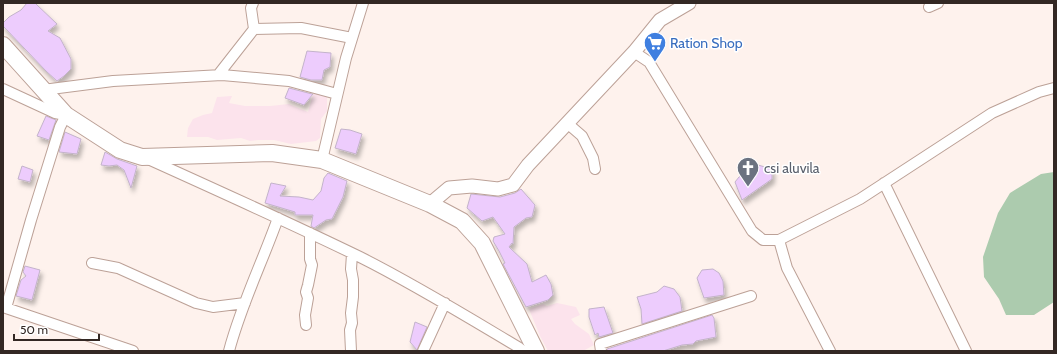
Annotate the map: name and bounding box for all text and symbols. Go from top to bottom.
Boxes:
supermarket icon: Ration Shop [642,30,668,63]
place label: Ration Shop [670,34,743,52]
church icon: csi aluvila [735,155,761,188]
place label: csi aluvila [764,159,820,177]
scale bar [14,316,99,342]
text: 50 m [20,322,48,337]

